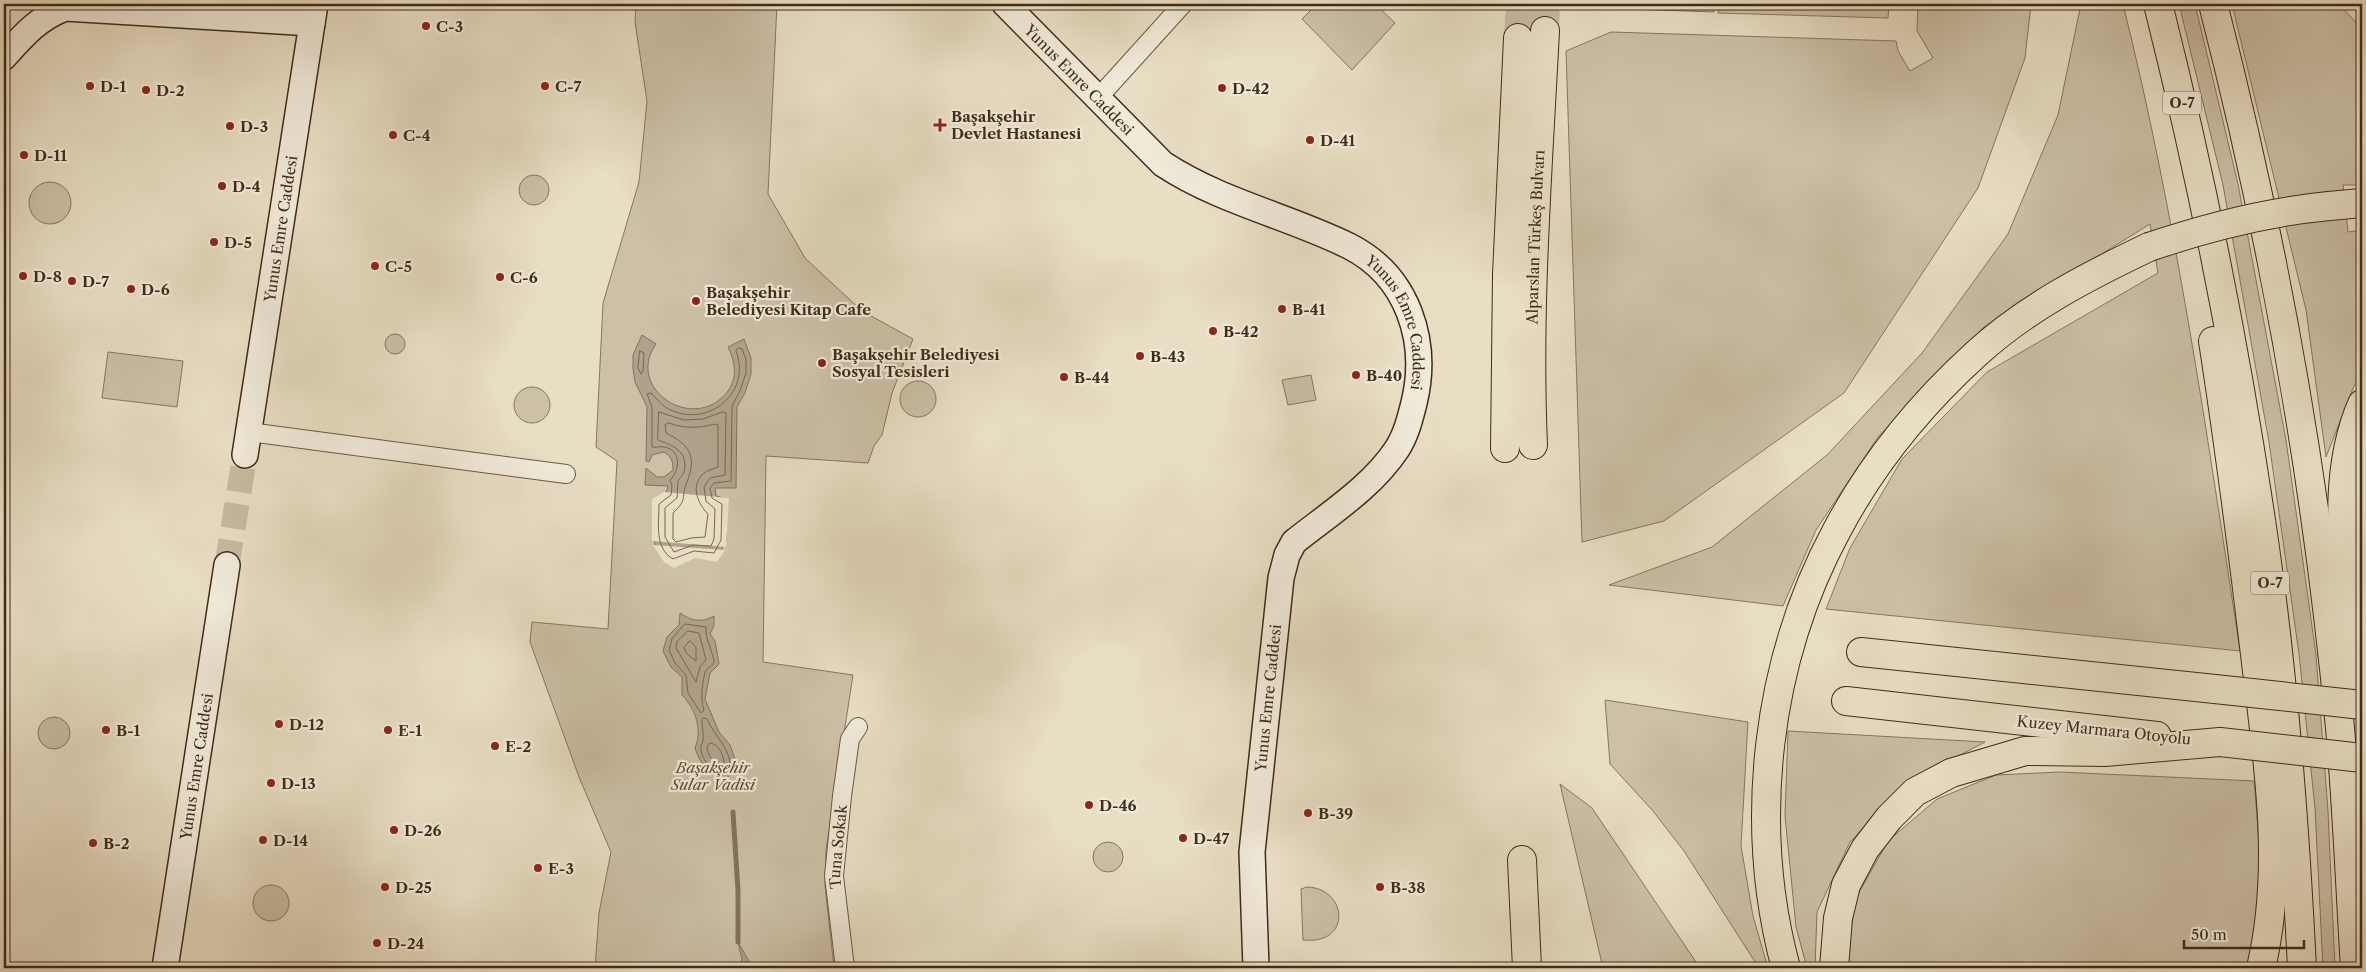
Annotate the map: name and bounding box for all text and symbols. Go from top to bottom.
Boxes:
place label: C-3 [436,17,463,36]
street label: Yunus Emre Caddesi [1020,19,1139,139]
marker: C-3 [420,20,432,32]
place label: D-1 [100,77,126,96]
place label: C-7 [555,77,581,96]
place label: D-42 [1232,79,1270,98]
marker: D-1 [84,80,96,92]
marker: C-7 [539,80,551,92]
place label: D-2 [156,81,185,100]
marker: D-42 [1216,82,1228,94]
marker: D-2 [140,84,152,96]
road number: O-7 [2163,92,2201,115]
place label: Başakşehir Devlet Hastanesi [951,107,1082,143]
place label: D-3 [240,117,268,136]
marker: Başakşehir Devlet Hastanesi [933,118,947,132]
marker: D-3 [224,120,236,132]
place label: C-4 [403,126,431,145]
marker: C-4 [387,129,399,141]
place label: D-41 [1320,131,1356,150]
marker: D-41 [1304,134,1316,146]
place label: D-11 [34,146,67,165]
marker: D-11 [18,149,30,161]
street label: Alparslan Türkeş Bulvarı [1522,149,1548,326]
street label: Yunus Emre Caddesi [259,154,301,304]
place label: D-4 [232,177,261,196]
marker: D-4 [216,180,228,192]
place label: D-5 [224,233,252,252]
marker: D-5 [208,236,220,248]
street label: Yunus Emre Caddesi [1361,250,1428,392]
place label: C-5 [385,257,412,276]
marker: C-5 [369,260,381,272]
place label: D-8 [33,267,62,286]
place label: C-6 [510,268,538,287]
marker: D-8 [17,270,29,282]
marker: C-6 [494,271,506,283]
place label: D-7 [82,272,109,291]
marker: D-7 [66,275,78,287]
place label: D-6 [141,280,170,299]
marker: D-6 [125,283,137,295]
place label: Başakşehir Belediyesi Kitap Cafe [706,283,871,319]
marker: Başakşehir Belediyesi Kitap Cafe [690,295,702,307]
place label: B-41 [1292,300,1326,319]
marker: B-41 [1276,303,1288,315]
place label: B-42 [1223,322,1259,341]
marker: B-42 [1207,325,1219,337]
place label: Başakşehir Belediyesi Sosyal Tesisleri [832,345,1000,381]
place label: B-43 [1150,347,1185,366]
marker: B-43 [1134,350,1146,362]
marker: Başakşehir Belediyesi Sosyal Tesisleri [816,357,828,369]
place label: B-40 [1366,366,1402,385]
place label: B-44 [1074,368,1110,387]
marker: B-40 [1350,369,1362,381]
marker: B-44 [1058,371,1070,383]
road number: O-7 [2251,572,2289,594]
street label: Yunus Emre Caddesi [1251,623,1285,774]
street label: Yunus Emre Caddesi [175,691,217,842]
street label: Kuzey Marmara Otoyolu [2016,711,2192,749]
place label: D-12 [289,715,324,734]
marker: D-12 [273,718,285,730]
place label: B-1 [116,721,141,740]
place label: E-1 [398,721,422,740]
marker: B-1 [100,724,112,736]
marker: E-1 [382,724,394,736]
place label: E-2 [505,737,531,756]
marker: E-2 [489,740,501,752]
park label: Başakşehir Sular Vadisi [670,758,756,794]
place label: D-13 [281,774,316,793]
marker: D-13 [265,777,277,789]
place label: D-46 [1099,796,1137,815]
marker: D-46 [1083,799,1095,811]
street label: Tuna Sokak [824,803,851,890]
place label: B-39 [1318,804,1353,823]
marker: B-39 [1302,807,1314,819]
place label: D-26 [404,821,441,840]
marker: D-26 [388,824,400,836]
place label: D-47 [1193,829,1230,848]
place label: D-14 [273,831,308,850]
marker: D-47 [1177,832,1189,844]
place label: B-2 [103,834,130,853]
marker: D-14 [257,834,269,846]
marker: B-2 [87,837,99,849]
place label: E-3 [548,859,574,878]
marker: E-3 [532,862,544,874]
place label: D-25 [395,878,432,897]
place label: B-38 [1390,878,1425,897]
marker: D-25 [379,881,391,893]
marker: B-38 [1374,881,1386,893]
scale bar [2184,917,2304,949]
text: 50 m [2191,925,2227,944]
place label: D-24 [387,934,424,953]
marker: D-24 [371,937,383,949]

